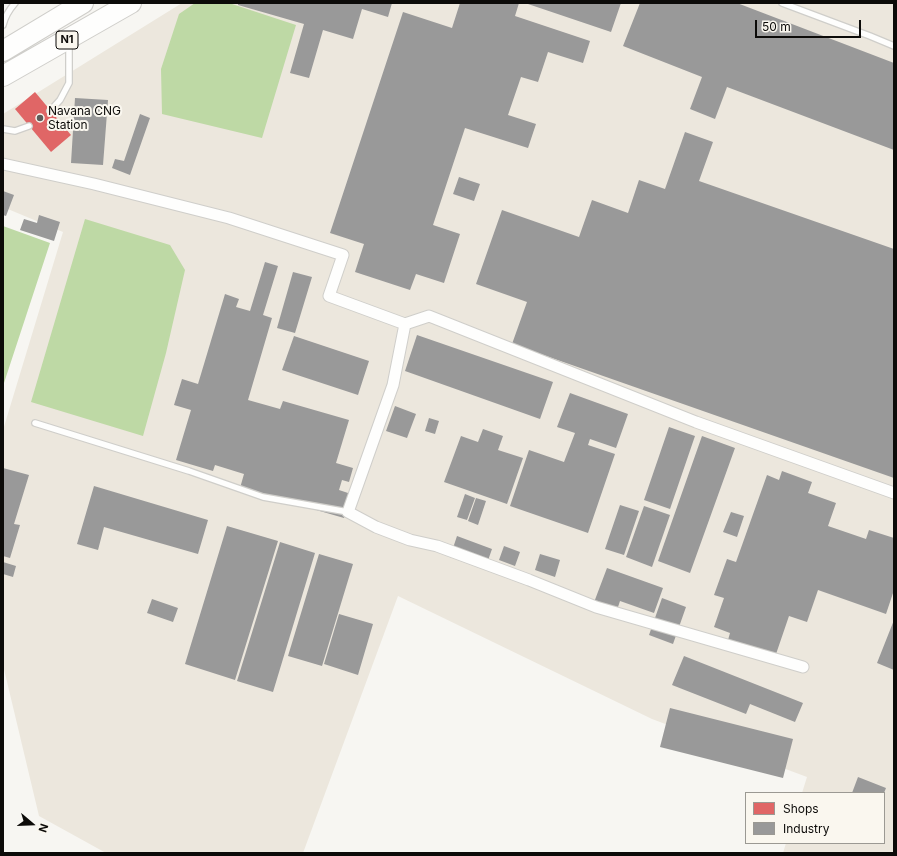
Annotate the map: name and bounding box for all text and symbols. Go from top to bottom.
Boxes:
scale bar [757,12,863,38]
text: 50 m [762,19,791,34]
road number: N1 [56,31,78,49]
place label: Navana CNG Station [48,104,121,132]
marker: Navana CNG Station [35,113,45,123]
legend [745,792,885,844]
text: Shops [783,801,819,816]
north arrow [12,804,52,844]
text: Industry [783,821,829,836]
text: N [35,822,51,834]

